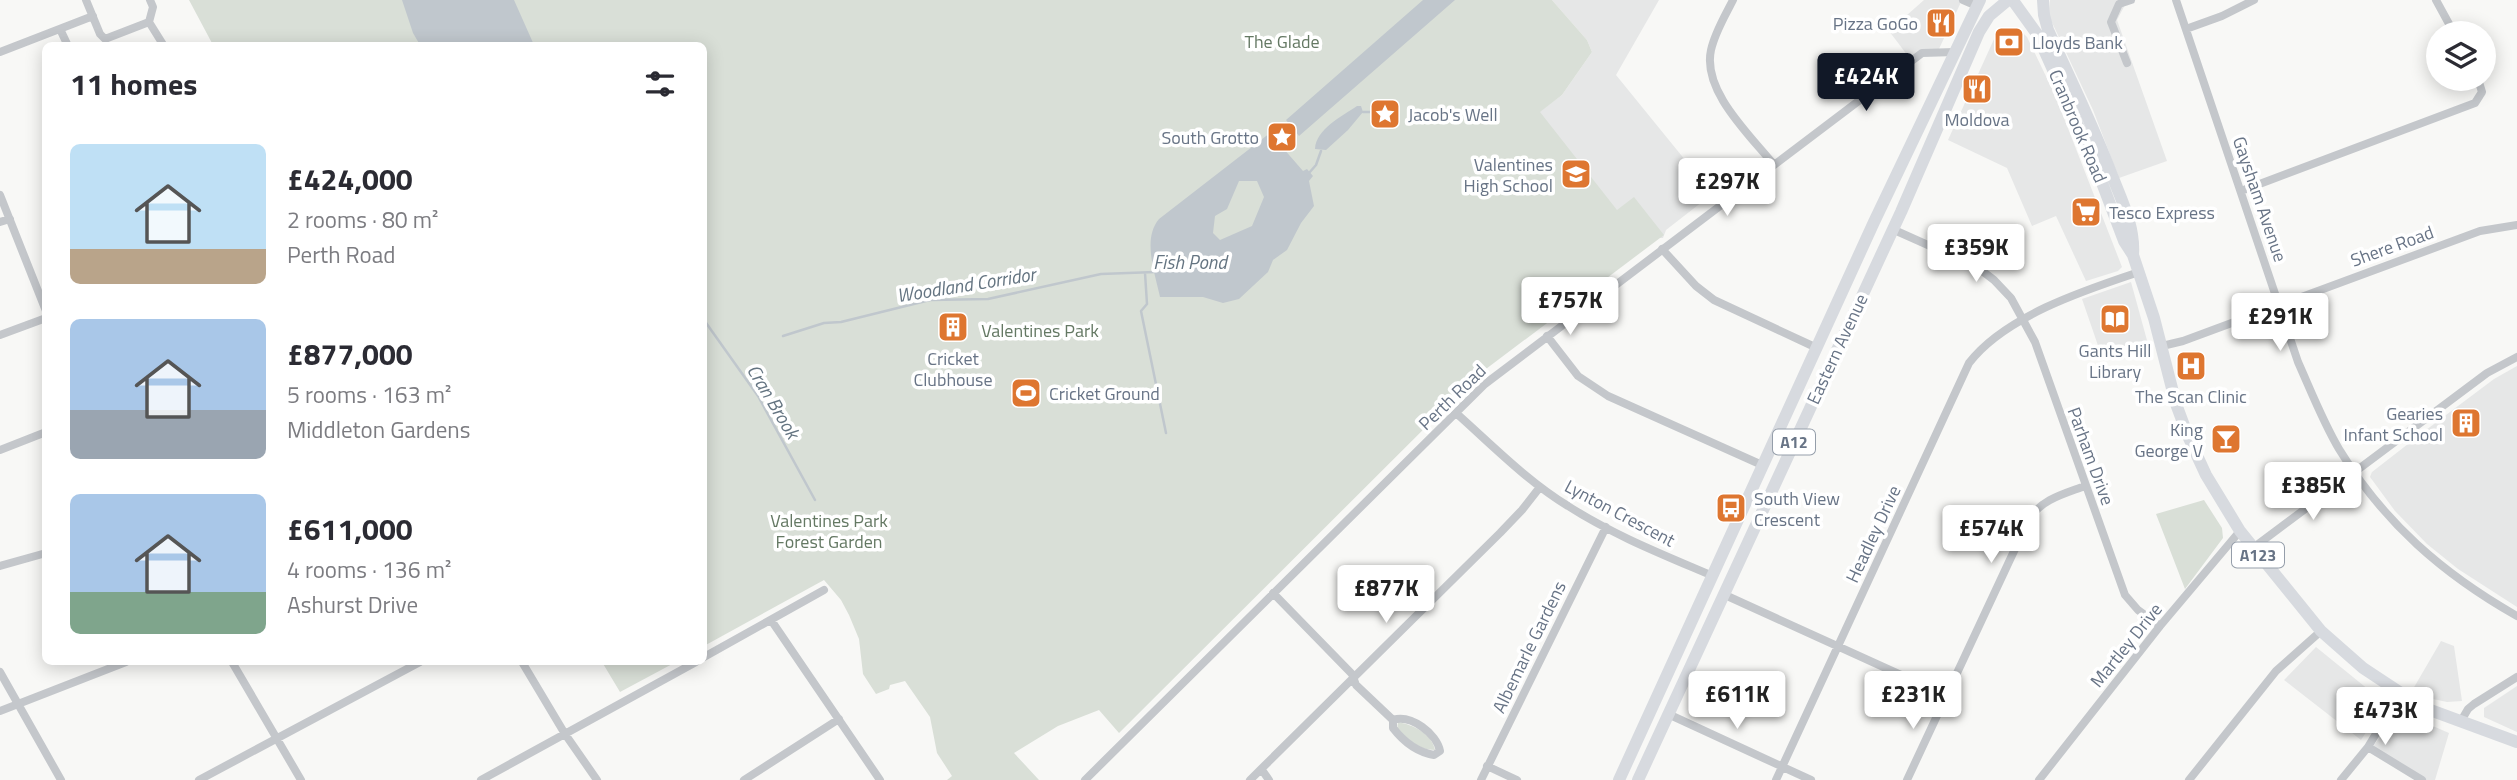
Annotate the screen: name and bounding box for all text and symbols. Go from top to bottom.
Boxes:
restaurant icon: Pizza GoGo [1924,6,1958,40]
place label: Pizza GoGo [1833,10,1918,37]
map controls [2426,21,2496,91]
button: layers [2426,21,2496,91]
bank icon: Lloyds Bank [1992,25,2026,59]
park label: The Glade [1244,28,1320,55]
place label: Lloyds Bank [2032,29,2123,56]
pin: £424K [1817,54,1915,113]
text: £424K [1833,58,1899,93]
text: 11 homes [70,61,197,107]
icon: filters [641,65,679,103]
street label: Cranbrook Road [2042,65,2114,187]
restaurant icon: Moldova [1960,72,1994,106]
place icon: Jacob's Well [1368,97,1402,131]
place label: Jacob's Well [1408,101,1498,128]
place label: Moldova [1944,106,2010,133]
place icon: South Grotto [1265,120,1299,154]
place label: South Grotto [1162,124,1259,151]
street label: Gaysham Avenue [2226,133,2294,265]
place label: Valentines High School [1464,151,1553,199]
text: £424,000 [287,156,413,202]
school or university icon: Valentines High School [1559,157,1593,191]
pin: £297K [1678,158,1776,218]
text: £297K [1694,163,1760,198]
icon: home [126,172,210,256]
supermarket icon: Tesco Express [2069,195,2103,229]
place label: Tesco Express [2109,199,2215,226]
text: 2 rooms · 80 m² [287,202,438,237]
street label: Shere Road [2347,219,2437,273]
pin: £359K [1927,224,2025,284]
text: £359K [1943,229,2009,264]
text: Perth Road [287,237,395,272]
water label: Fish Pond [1153,247,1229,276]
water label: Woodland Corridor [895,258,1039,309]
pin: £757K [1521,278,1619,337]
text: £757K [1537,282,1603,317]
street label: Eastern Avenue [1800,289,1874,409]
pin: £291K [2231,294,2329,353]
text: £291K [2247,298,2313,333]
library icon: Gants Hill Library [2098,302,2132,336]
building icon: Cricket Clubhouse [936,310,970,344]
park label: Valentines Park [981,317,1099,344]
text: £877,000 [287,331,413,377]
place label: Gants Hill Library [2079,337,2151,385]
place label: Cricket Clubhouse [913,345,993,393]
icon: home [126,347,210,431]
hospital icon: The Scan Clinic [2174,349,2208,383]
water label: Cran Brook [740,358,809,446]
street label: Perth Road [1412,358,1492,436]
sports icon: Cricket Ground [1009,376,1043,410]
text: 5 rooms · 163 m² [287,377,451,412]
place label: Cricket Ground [1049,380,1160,407]
place label: The Scan Clinic [2135,383,2247,410]
place label: Gearies Infant School [2344,400,2443,448]
street label: Parham Drive [2061,403,2121,509]
building icon: Gearies Infant School [2449,406,2483,440]
text: Middleton Gardens [287,412,470,447]
place label: King George V [2134,416,2204,464]
bar icon: King George V [2209,422,2243,456]
road number: A12 [1773,430,1815,454]
pin: £385K [2264,462,2362,522]
text: £385K [2280,467,2346,502]
street label: Lynton Crescent [1560,473,1681,554]
street label: Headley Drive [1839,481,1907,587]
place label: South View Crescent [1754,485,1840,533]
bus stop icon: South View Crescent [1714,491,1748,525]
pin: £574K [1942,505,2040,565]
text: £611,000 [287,506,413,552]
park label: Valentines Park Forest Garden [770,507,888,555]
text: £574K [1958,510,2024,545]
icon: home [126,522,210,606]
road number: A123 [2232,542,2284,568]
text: 4 rooms · 136 m² [287,552,451,587]
pin: £877K [1337,566,1435,625]
text: £877K [1353,570,1419,605]
street label: Albemarle Gardens [1485,577,1573,717]
text: Ashurst Drive [287,587,418,622]
street label: Martley Drive [2083,597,2169,693]
pin: £611K [1688,672,1786,731]
pin: £231K [1864,672,1962,731]
text: £611K [1704,676,1770,711]
text: £231K [1880,676,1946,711]
pin: £473K [2336,688,2434,747]
text: £473K [2352,692,2418,727]

